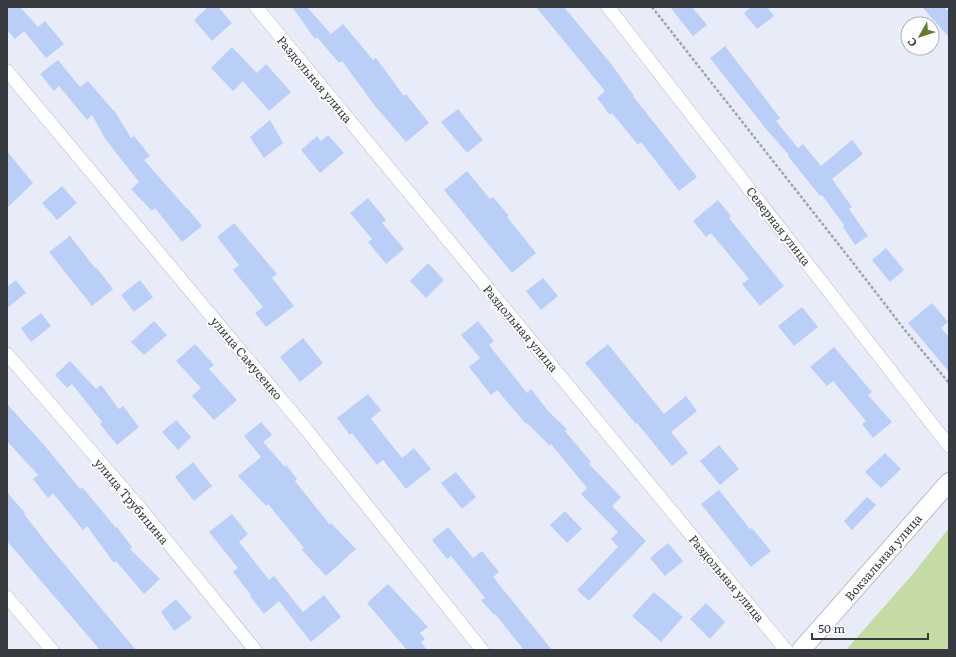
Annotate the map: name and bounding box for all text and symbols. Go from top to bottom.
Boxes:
north arrow [900,16,940,56]
street label: Раздольная улица [273,32,357,127]
text: С [903,35,920,51]
street label: Северная улица [742,183,816,270]
street label: Раздольная улица [479,281,563,376]
street label: улица Самусенко [207,313,287,403]
street label: улица Трубицина [91,454,174,548]
street label: Вокзальная улица [840,509,926,604]
street label: Раздольная улица [685,531,769,626]
scale bar [812,615,928,641]
text: 50 m [818,619,845,637]

